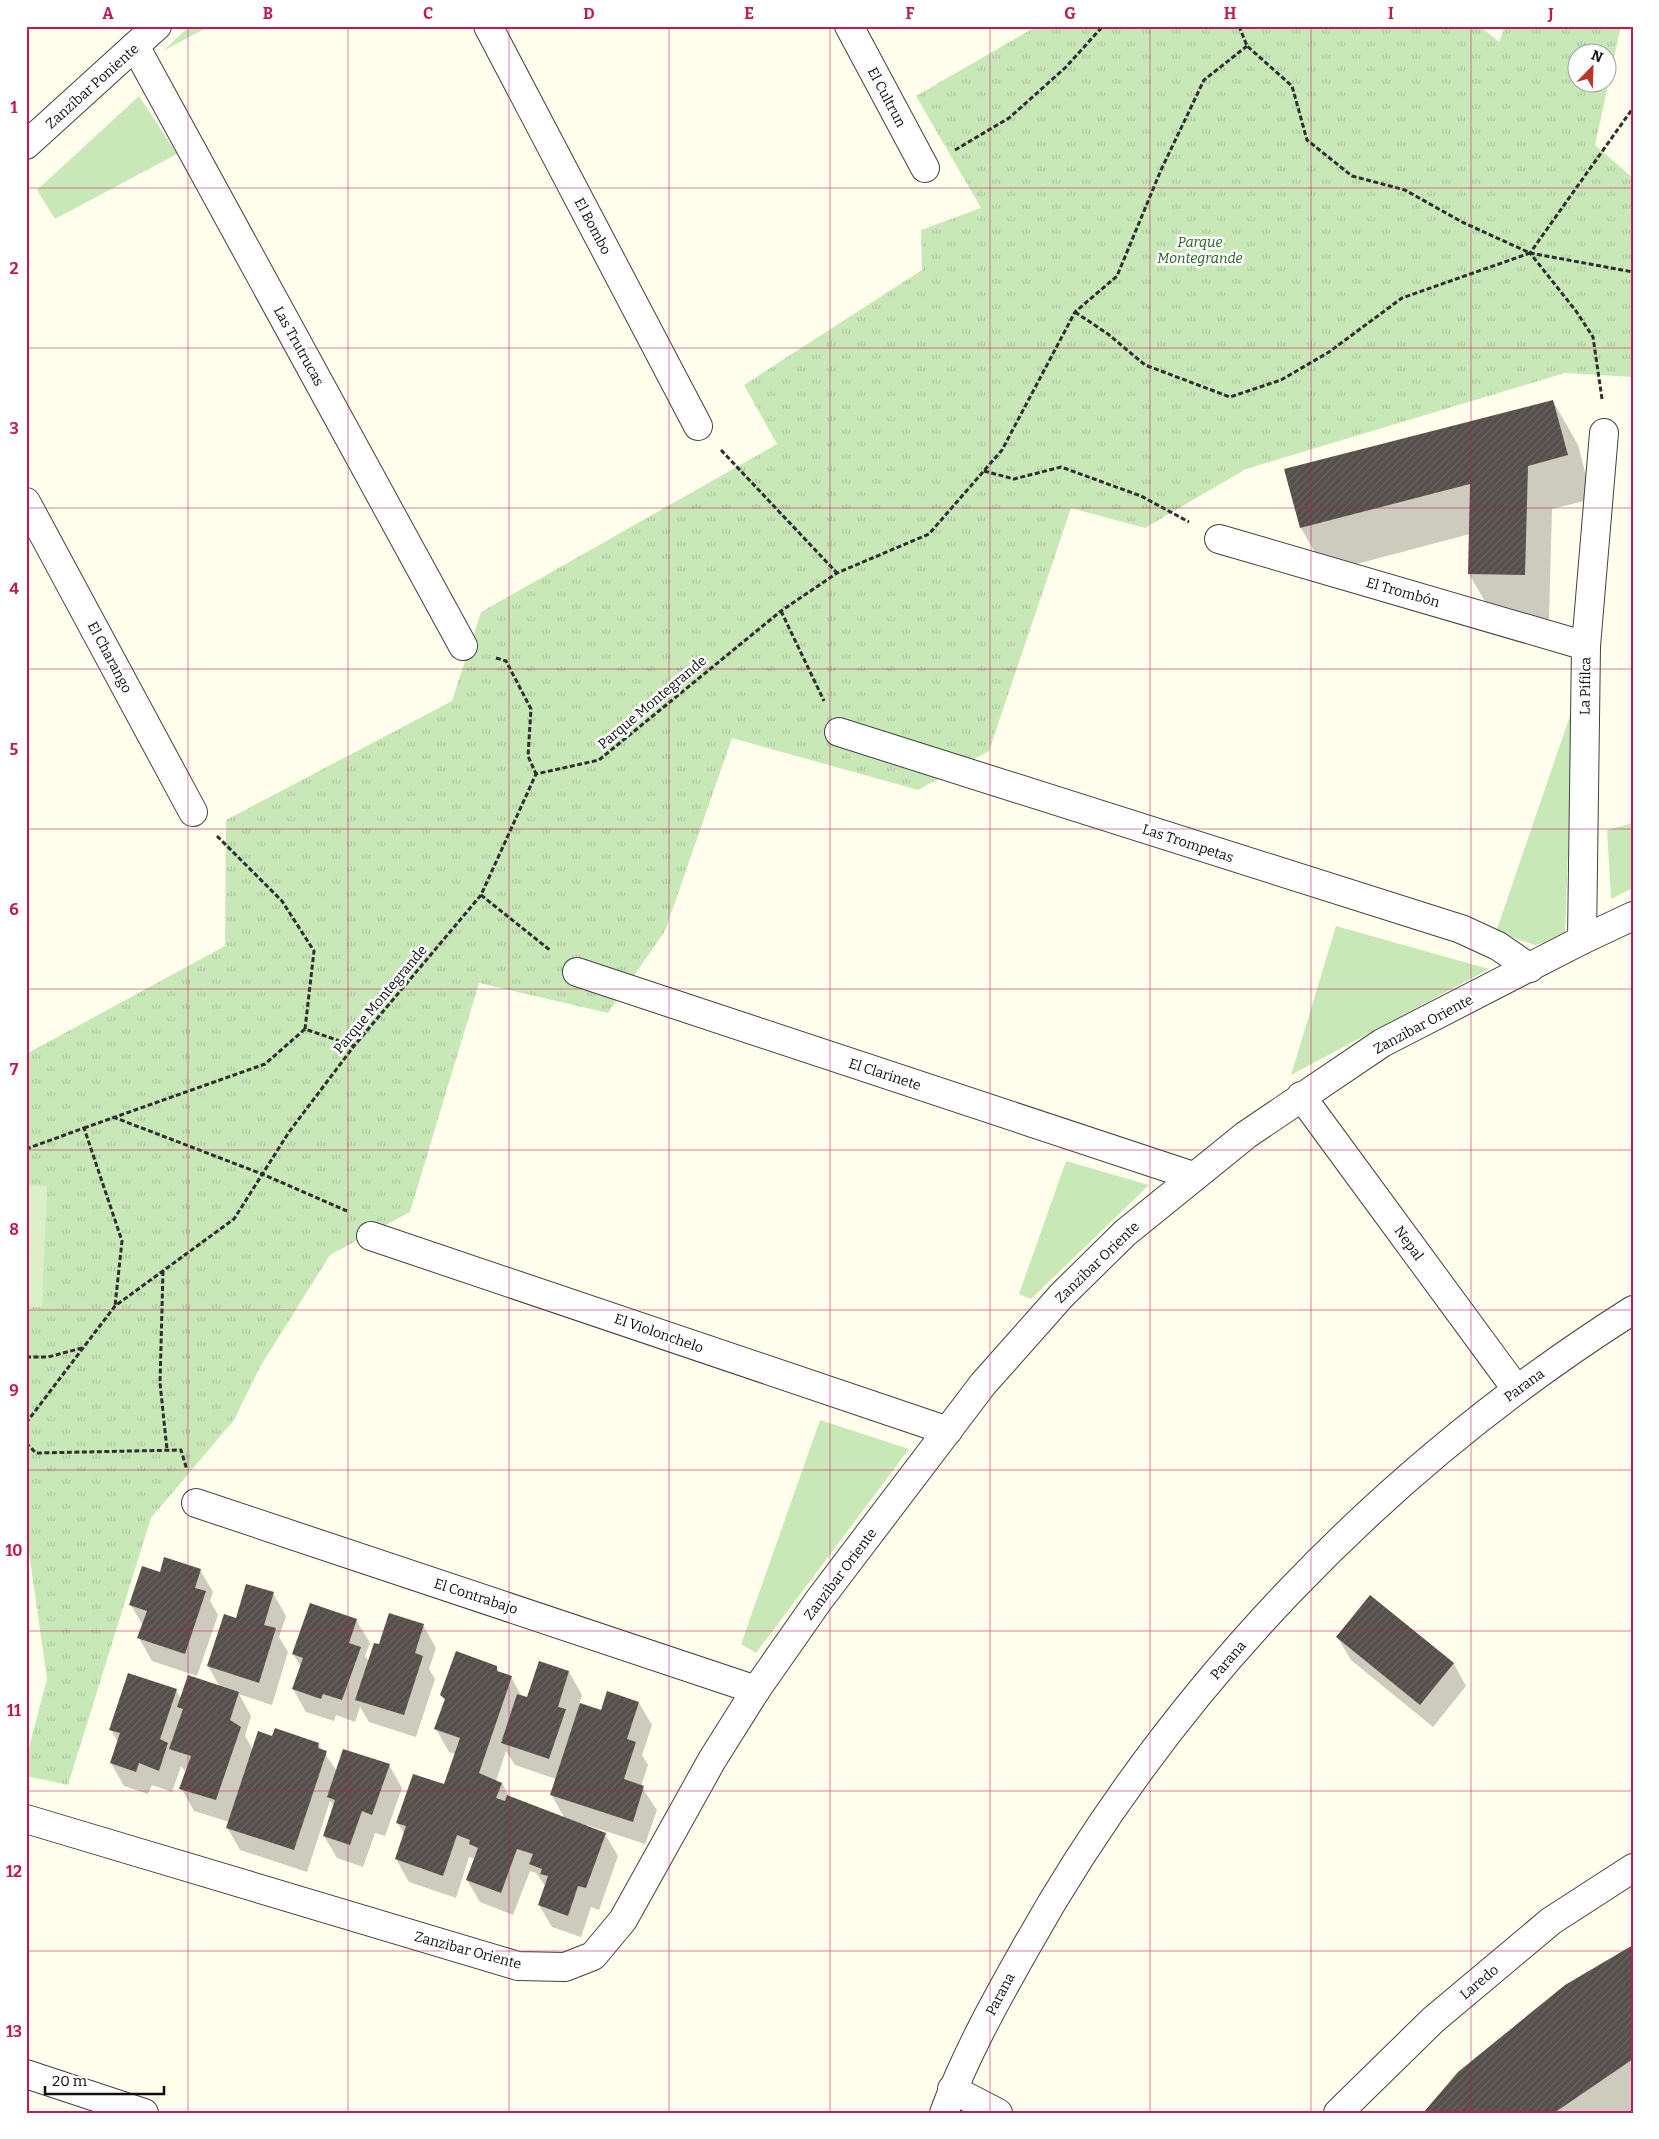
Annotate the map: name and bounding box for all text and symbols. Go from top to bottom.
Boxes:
text: A [102,4,114,23]
text: B [263,4,273,23]
text: C [423,4,433,23]
text: D [583,4,595,23]
text: E [744,4,754,23]
text: F [906,4,915,23]
text: G [1064,4,1076,23]
text: H [1224,4,1237,23]
text: I [1388,4,1394,23]
text: J [1547,4,1554,23]
street label: Zanzíbar Poniente [42,40,142,133]
north arrow [1566,42,1616,92]
text: N [1589,47,1605,67]
street label: El Cultrun [864,64,910,130]
text: 1 [11,98,18,117]
street label: El Bombo [571,195,615,258]
park label: Parque Montegrande [1157,234,1243,267]
text: 2 [9,259,19,278]
street label: Las Trutrucas [270,303,327,389]
text: 3 [9,419,19,438]
street label: El Trombón [1364,574,1442,611]
text: 4 [9,579,19,598]
street label: El Charango [84,619,135,696]
street label: Parque Montegrande [595,652,710,753]
street label: La Pifilca [1576,656,1595,715]
text: 5 [10,740,19,759]
street label: Las Trompetas [1140,821,1236,866]
text: 6 [9,900,19,919]
street label: Parque Montegrande [330,942,431,1057]
street label: Zanzibar Oriente [1371,991,1476,1058]
street label: El Clarinete [847,1055,923,1094]
text: 7 [10,1060,19,1079]
street label: Zanzibar Oriente [1052,1218,1143,1307]
text: 8 [9,1220,19,1239]
street label: Nepal [1390,1223,1427,1264]
street label: El Violonchelo [612,1310,706,1357]
street label: Parana [1501,1365,1548,1406]
text: 9 [9,1381,19,1400]
street label: Zanzibar Oriente [800,1525,880,1623]
text: 10 [5,1541,23,1560]
street label: El Contrabajo [432,1575,520,1618]
street label: Parana [1207,1637,1250,1683]
text: 11 [7,1701,21,1720]
text: 12 [6,1862,22,1881]
street label: Zanzibar Oriente [412,1928,523,1973]
street label: Laredo [1457,1961,1502,2003]
street label: Parana [982,1970,1019,2018]
text: 13 [6,2022,22,2041]
scale bar [45,2064,164,2096]
text: 20 m [52,2072,88,2090]

